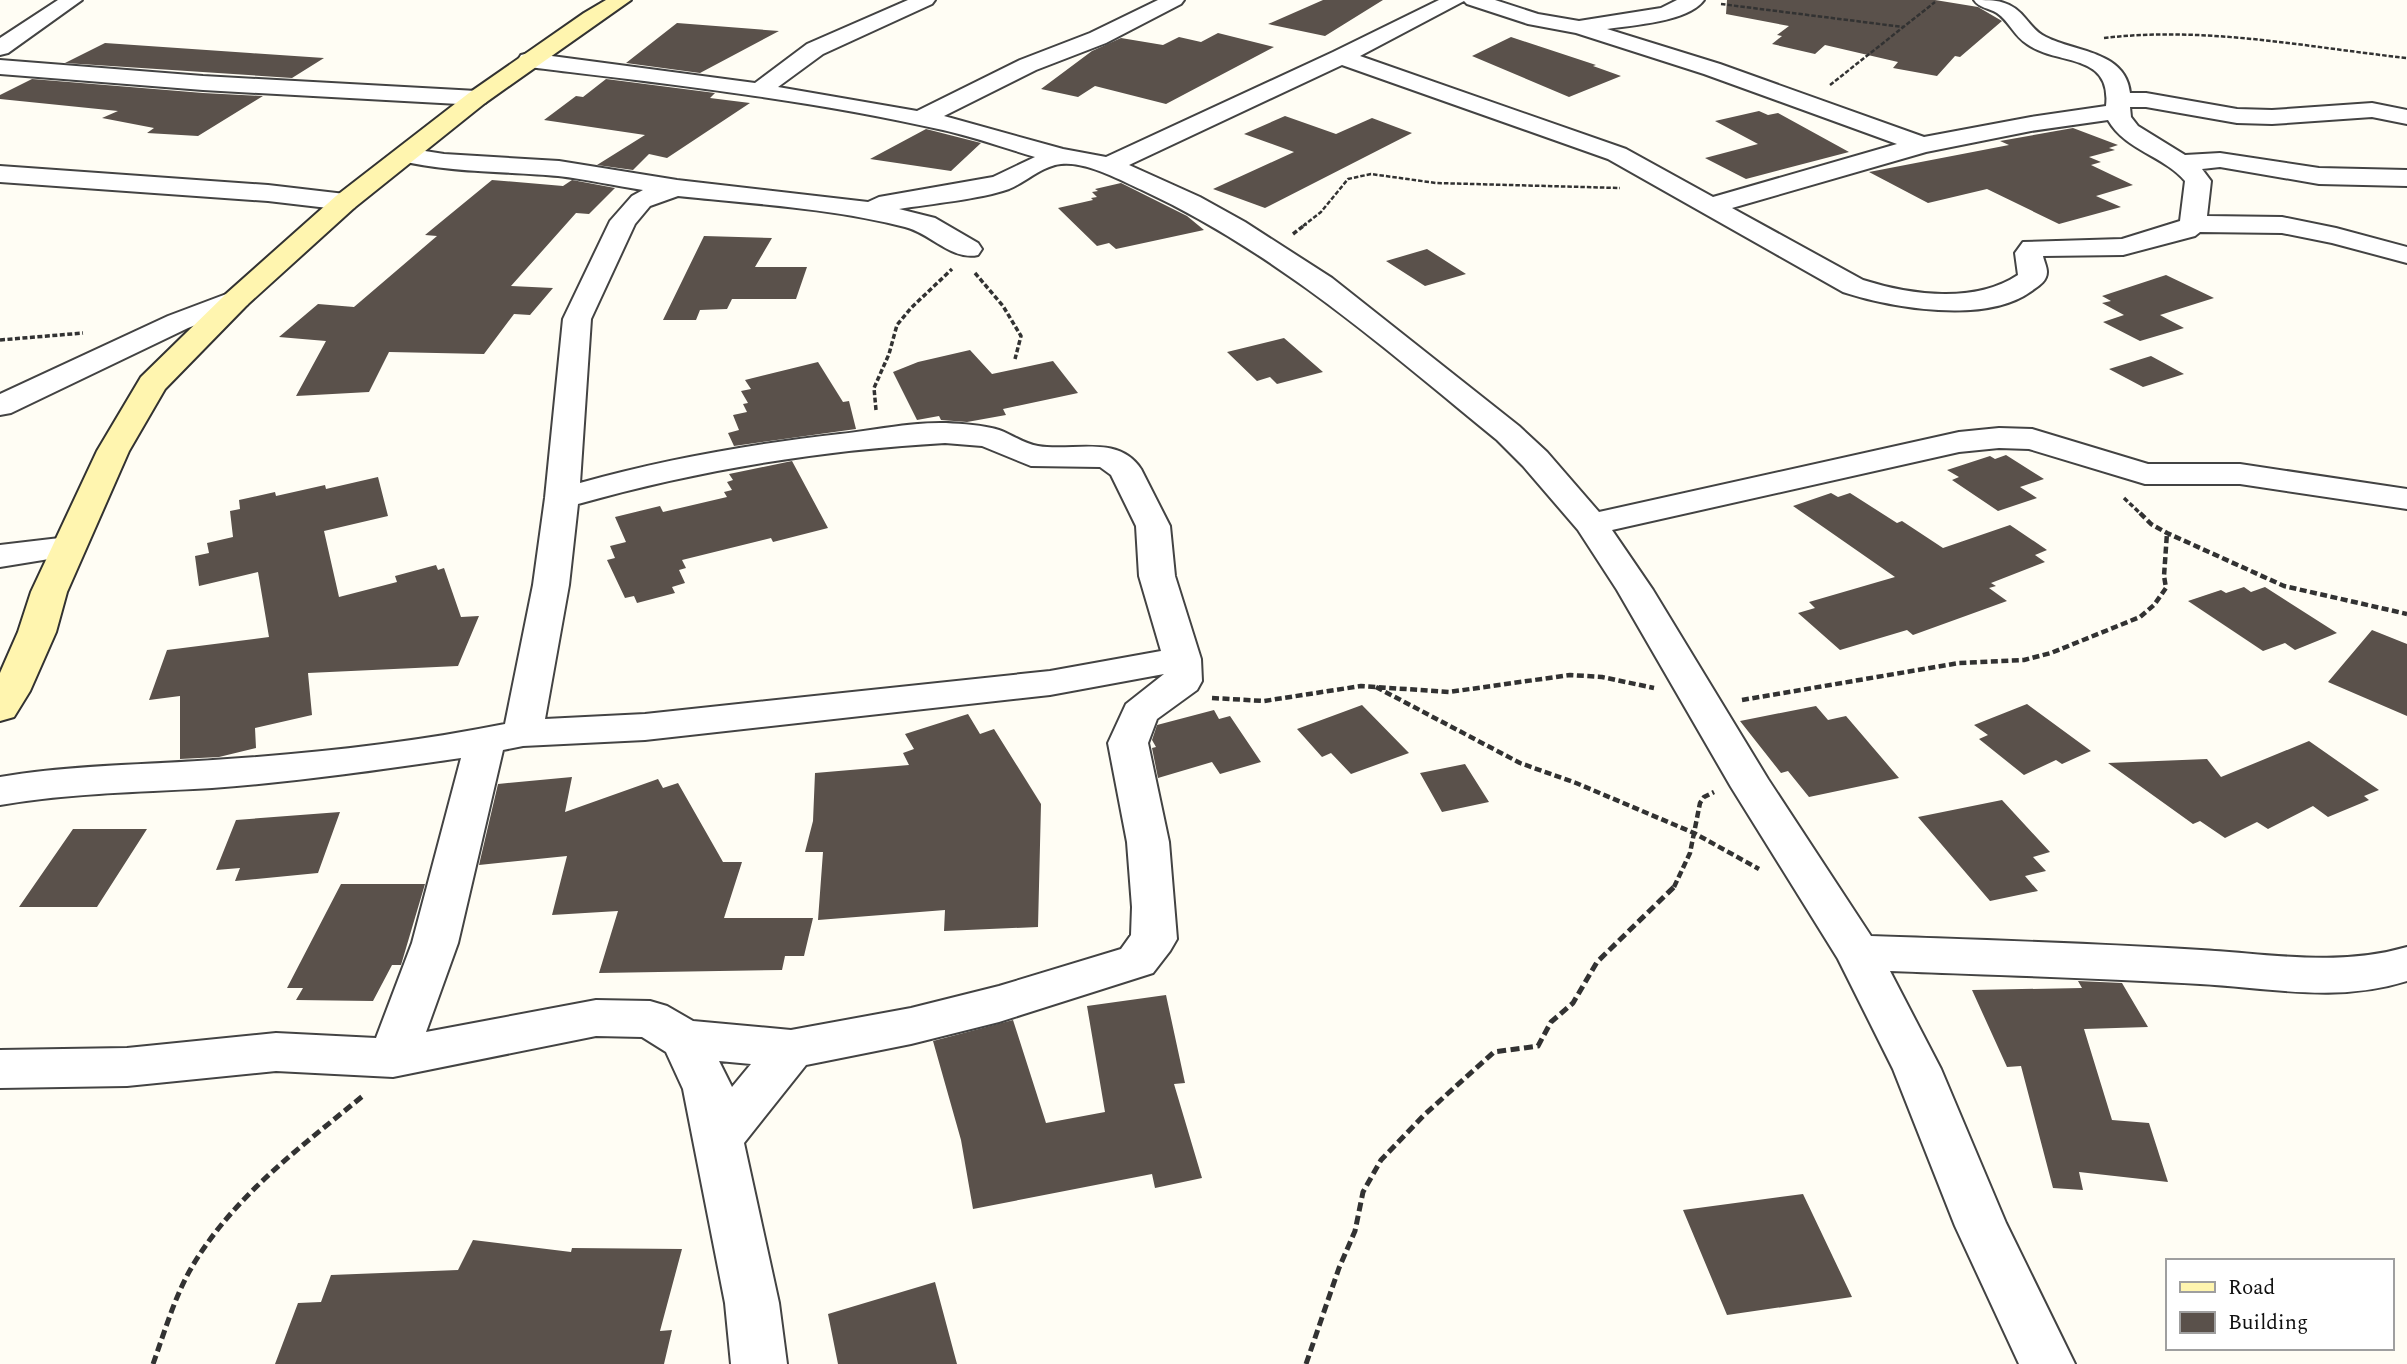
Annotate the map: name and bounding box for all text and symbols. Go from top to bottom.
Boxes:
legend [2166,1259,2393,1350]
text: Road [2228,1272,2275,1304]
text: Building [2228,1307,2308,1339]

